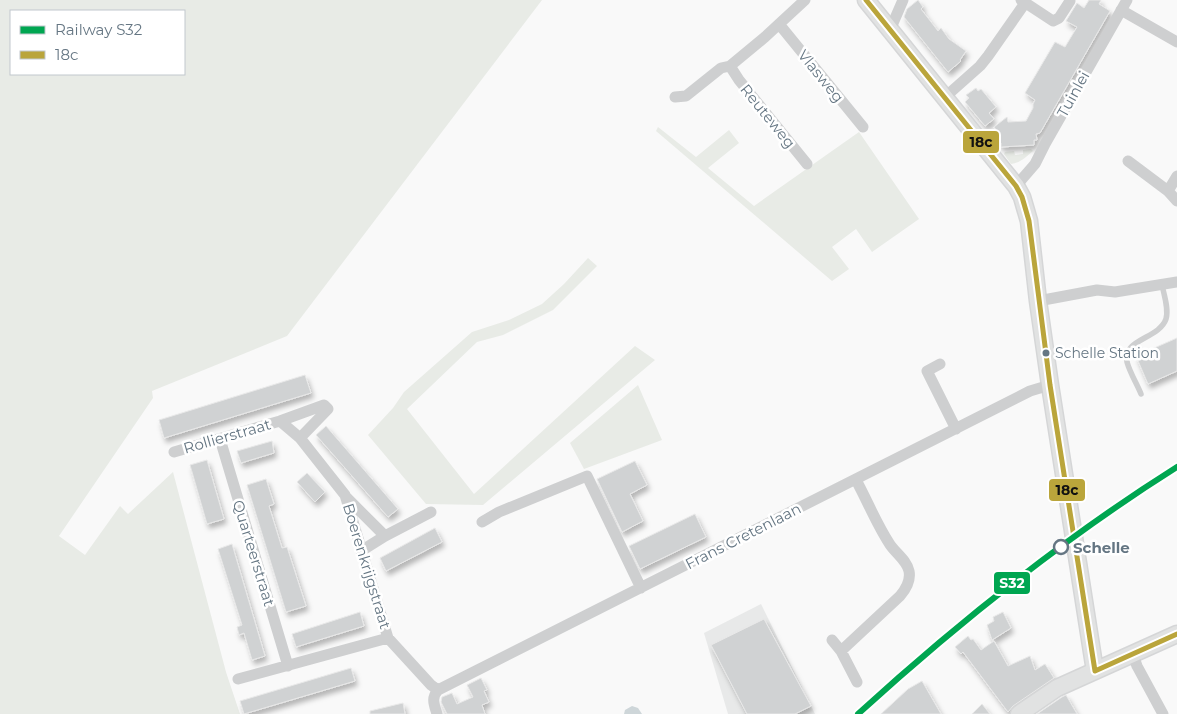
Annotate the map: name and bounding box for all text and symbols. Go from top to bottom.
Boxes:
legend [10,10,185,75]
text: Railway S32 [55,20,142,39]
text: 18c [55,45,78,64]
street label: Vlasweg [794,46,848,106]
street label: Tuinlei [1053,68,1093,120]
street label: Reuteweg [736,80,800,152]
line badge: 18c [962,130,1000,154]
text: 18c [969,133,993,151]
place label: Schelle Station [1055,344,1159,362]
marker: Schelle Station [1041,348,1051,358]
street label: Rollierstraat [181,414,273,458]
line badge: 18c [1048,478,1086,502]
text: 18c [1055,481,1079,499]
street label: Quarteerstraat [229,497,279,609]
street label: Frans Cretenlaan [682,499,804,573]
street label: Boerenkrijgstraat [339,501,395,631]
place label: Schelle [1073,538,1130,557]
marker: Schelle [1053,539,1069,555]
line badge: S32 [993,571,1031,595]
text: S32 [999,574,1025,592]

